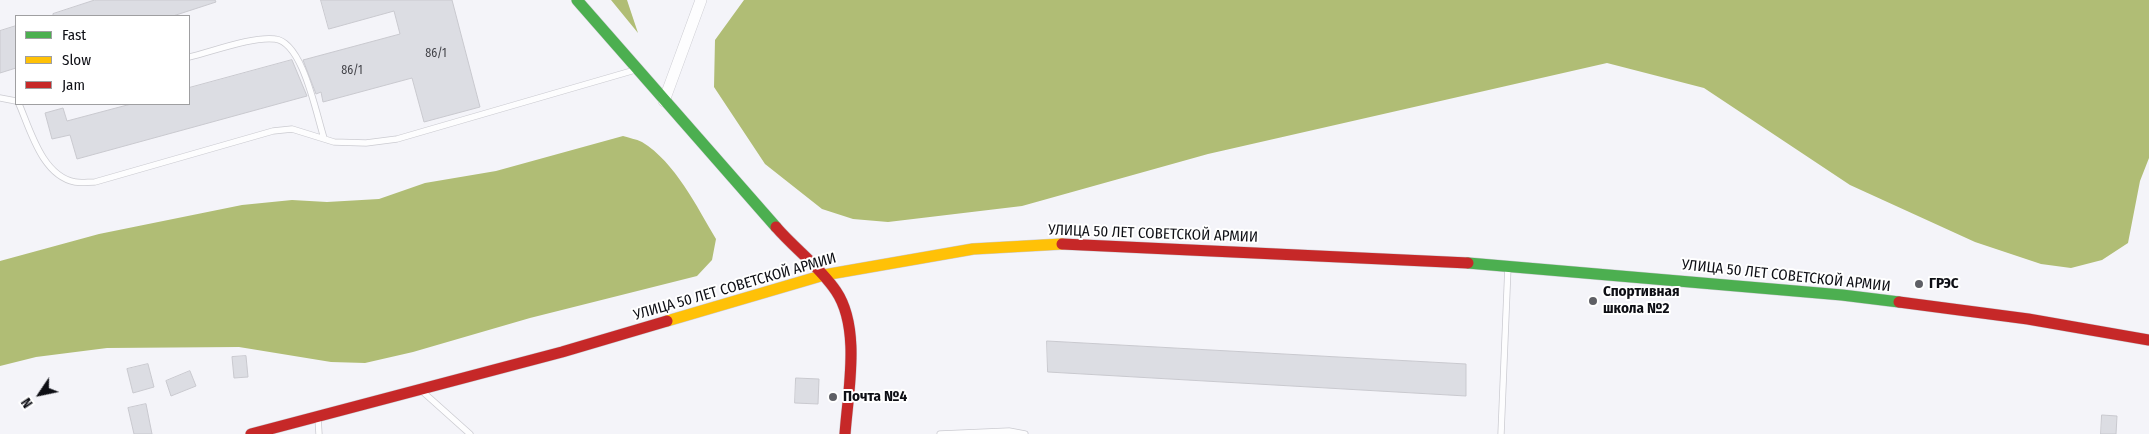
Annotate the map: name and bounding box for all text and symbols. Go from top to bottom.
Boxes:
legend [15,15,190,105]
text: Fast [62,26,86,44]
house number: 86/1 [425,47,447,61]
text: Slow [62,51,91,69]
house number: 86/1 [341,64,363,78]
text: Jam [62,76,85,94]
street label: УЛИЦА 50 ЛЕТ СОВЕТСКОЙ АРМИИ [1048,221,1258,247]
street label: УЛИЦА 50 ЛЕТ СОВЕТСКОЙ АРМИИ [632,249,838,325]
street label: УЛИЦА 50 ЛЕТ СОВЕТСКОЙ АРМИИ [1681,256,1891,296]
place label: ГРЭС [1929,275,1959,293]
marker: ГРЭС [1913,278,1925,290]
place label: Спортивная школа №2 [1603,283,1679,318]
marker: Спортивная школа №2 [1587,295,1599,307]
north arrow [15,369,65,419]
place label: Почта №4 [843,388,907,406]
marker: Почта №4 [827,391,839,403]
text: N [18,394,37,411]

